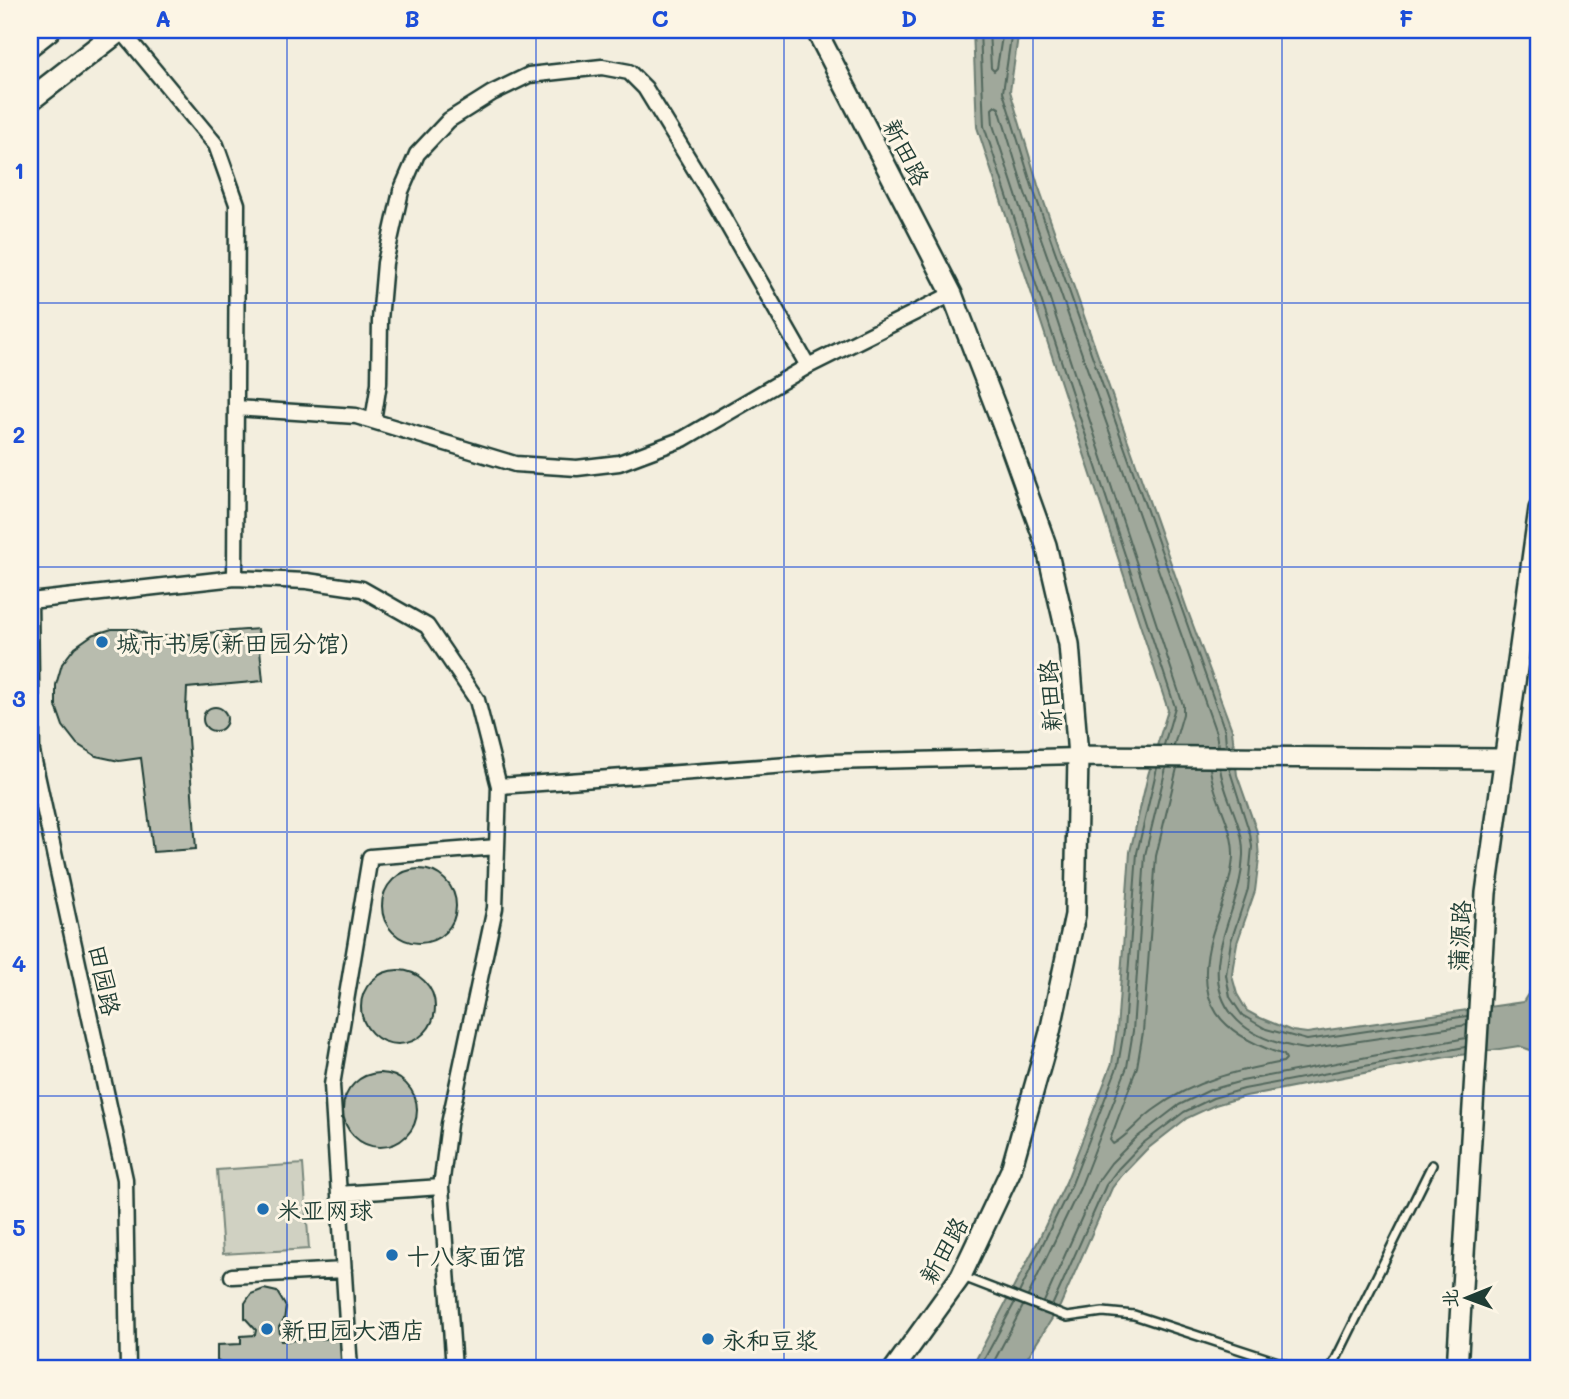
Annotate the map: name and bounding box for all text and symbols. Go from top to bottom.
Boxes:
text: A [155,3,171,33]
text: B [404,3,420,33]
text: C [651,3,669,33]
text: D [901,3,917,33]
text: E [1151,3,1165,33]
text: F [1399,3,1413,33]
street label: 新田路 [877,113,937,191]
text: 1 [14,155,24,185]
text: 2 [13,419,25,449]
place label: 城市书房(新田园分馆) [116,627,348,658]
marker: 城市书房(新田园分馆) [94,634,110,650]
street label: 新田路 [1031,659,1067,733]
text: 3 [12,683,26,713]
street label: 蒲源路 [1442,899,1476,973]
street label: 田园路 [82,942,128,1018]
text: 4 [12,948,26,978]
place label: 米亚网球 [277,1194,373,1225]
marker: 米亚网球 [255,1201,271,1217]
street label: 新田路 [912,1211,974,1289]
text: 5 [12,1212,26,1242]
place label: 十八家面馆 [406,1240,526,1271]
marker: 十八家面馆 [384,1247,400,1263]
north arrow [1432,1262,1502,1332]
text: 北 [1437,1289,1462,1308]
place label: 新田园大酒店 [281,1314,425,1345]
marker: 新田园大酒店 [259,1321,275,1337]
place label: 永和豆浆 [722,1324,818,1355]
marker: 永和豆浆 [700,1331,716,1347]

